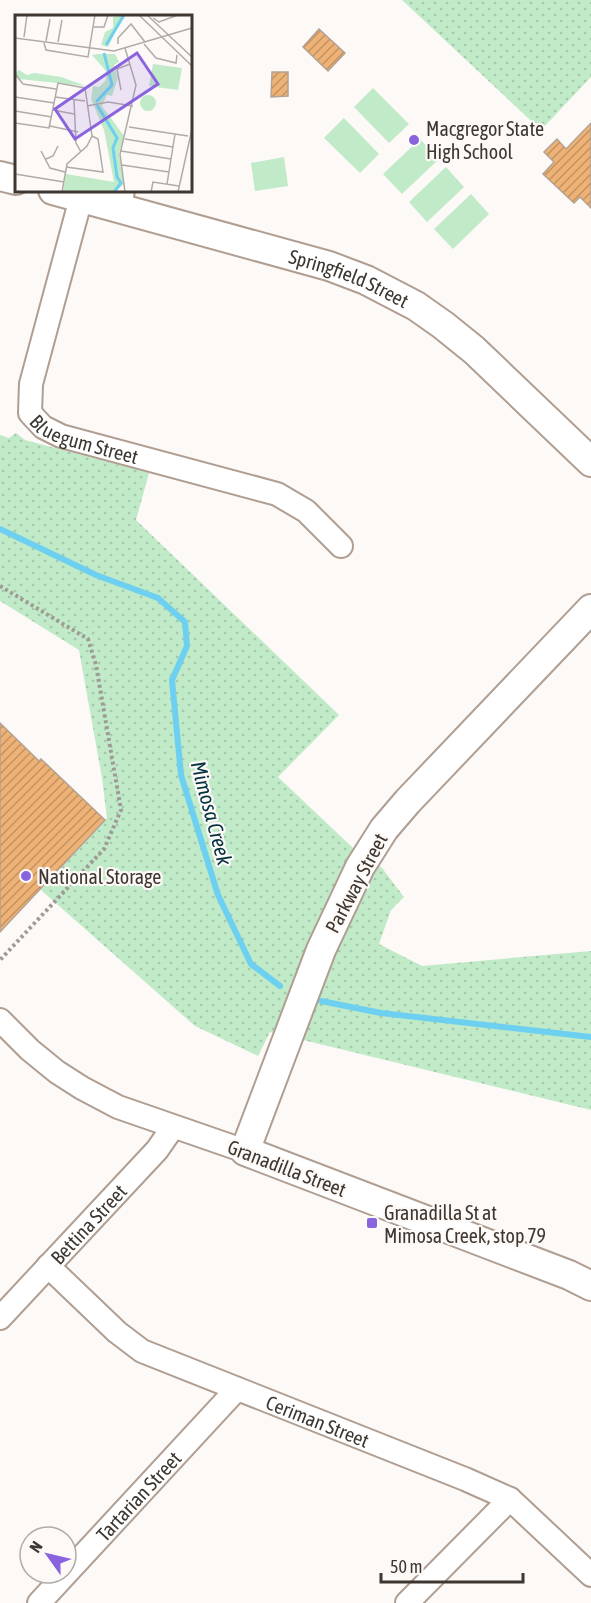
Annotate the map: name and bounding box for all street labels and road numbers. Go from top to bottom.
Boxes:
street label: Springfield Street [287,244,413,312]
street label: Bluegum Street [26,410,141,468]
street label: Parkway Street [320,829,392,937]
street label: Granadilla Street [225,1135,350,1201]
street label: Bettina Street [45,1179,131,1268]
street label: Ceriman Street [263,1390,373,1451]
street label: Tartarian Street [91,1446,185,1545]

